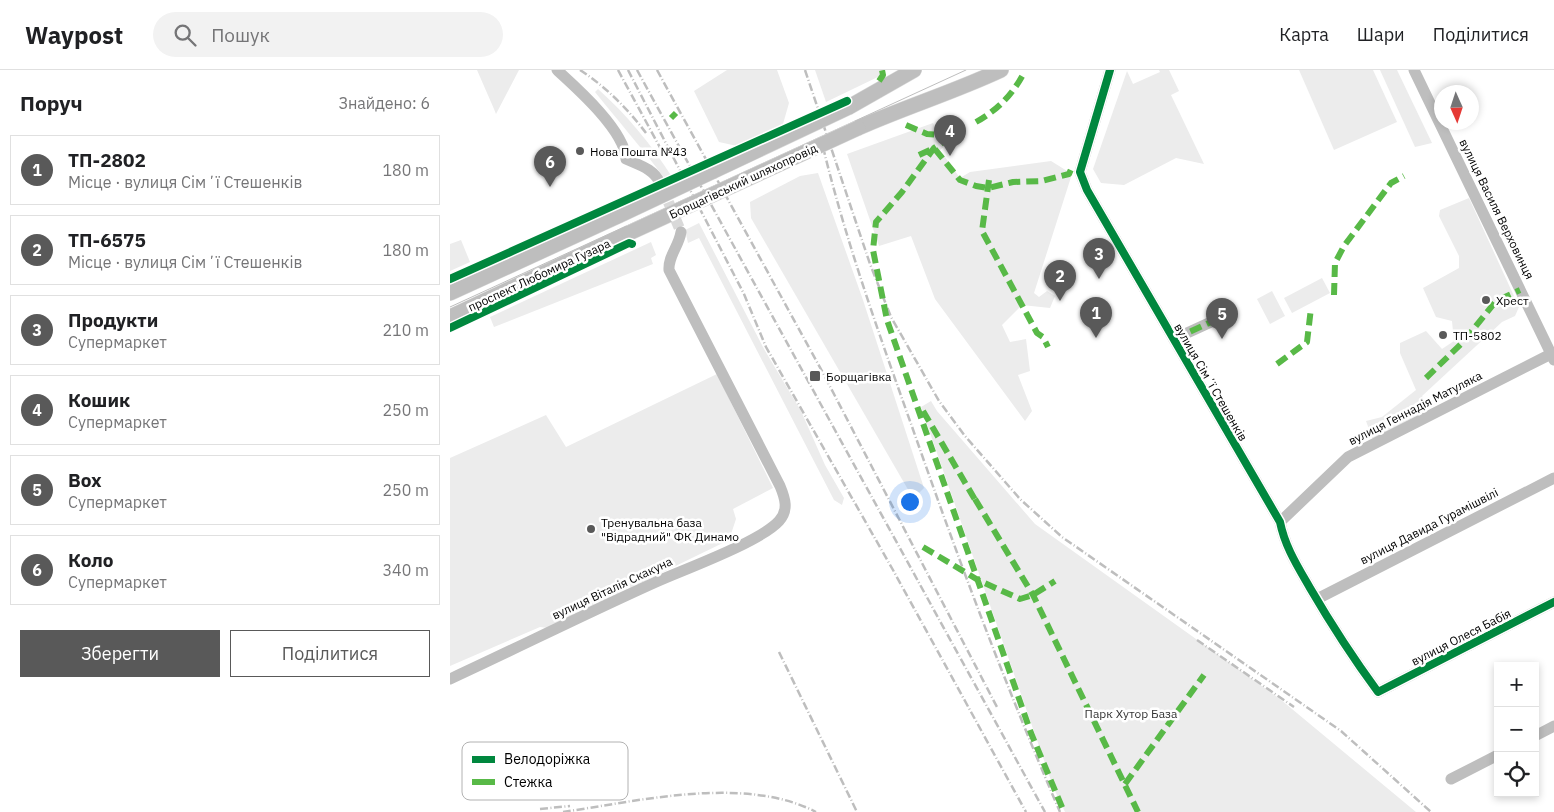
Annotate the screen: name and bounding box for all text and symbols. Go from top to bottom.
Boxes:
search box [153,12,503,57]
text: Waypost [25,19,123,51]
icon: search [171,21,199,49]
text: Пошук [211,23,270,47]
text: Карта [1279,23,1329,46]
text: Шари [1357,23,1405,46]
text: Поділитися [1433,23,1529,46]
north arrow [1434,85,1479,130]
text: Поруч [20,89,83,117]
text: Знайдено: 6 [338,93,430,113]
pin: 4 [934,115,966,156]
street label: вулиця Василя Верховинця [1456,136,1538,282]
street label: Борщагівський шляхопровід [667,140,819,222]
place label: Нова Пошта №43 [590,144,687,159]
marker: Нова Пошта №43 [574,145,586,157]
pin: 6 [534,146,566,187]
text: ТП-2802 [68,148,146,172]
text: 1 [32,160,42,180]
text: 180 m [382,160,429,180]
text: Місце · вулиця Сімʼї Стешенків [68,172,302,192]
text: ТП-6575 [68,228,146,252]
street label: проспект Любомира Гузара [466,235,613,315]
pin: 3 [1083,238,1115,279]
text: 2 [32,240,42,260]
text: 180 m [382,240,429,260]
text: Місце · вулиця Сімʼї Стешенків [68,252,302,272]
pin: 2 [1044,260,1076,301]
place label: Хрест [1496,293,1529,308]
marker: Хрест [1480,294,1492,306]
pin: 1 [1080,297,1112,338]
pin: 5 [1206,298,1238,339]
text: Продукти [68,308,158,332]
text: 3 [32,320,42,340]
text: 210 m [382,320,429,340]
street label: вулиця Сімʼї Стешенків [1171,320,1251,444]
place label: ТП-5802 [1453,328,1502,343]
marker: ТП-5802 [1437,329,1449,341]
text: Супермаркет [68,332,167,352]
street label: вулиця Геннадія Матуляка [1346,367,1485,448]
marker: Борщагівка [808,369,822,383]
place label: Борщагівка [826,369,892,384]
text: Кошик [68,388,130,412]
text: 4 [32,400,42,420]
text: 250 m [382,400,429,420]
text: Супермаркет [68,412,167,432]
text: Box [68,468,102,492]
text: 5 [32,480,42,500]
text: 250 m [382,480,429,500]
street label: вулиця Давида Гурамішвілі [1357,485,1501,567]
your location [897,489,923,515]
text: Супермаркет [68,492,167,512]
place label: Тренувальна база "Відрадний" ФК Динамо [601,515,739,544]
marker: Тренувальна база "Відрадний" ФК Динамо [585,523,597,535]
text: Коло [68,548,114,572]
street label: вулиця Віталія Скакуна [549,553,675,622]
text: 6 [32,560,42,580]
text: 340 m [382,560,429,580]
text: Супермаркет [68,572,167,592]
street label: вулиця Олеся Бабія [1409,605,1513,669]
button: Зберегти [20,630,220,677]
button: Поділитися [230,630,430,677]
map controls [1494,662,1539,797]
button: + [1494,662,1539,707]
park label: Парк Хутор База [1085,706,1178,721]
button: − [1494,707,1539,752]
legend [462,742,628,800]
text: Велодоріжка [504,750,591,768]
button: locate [1494,752,1539,797]
text: Стежка [504,773,553,791]

